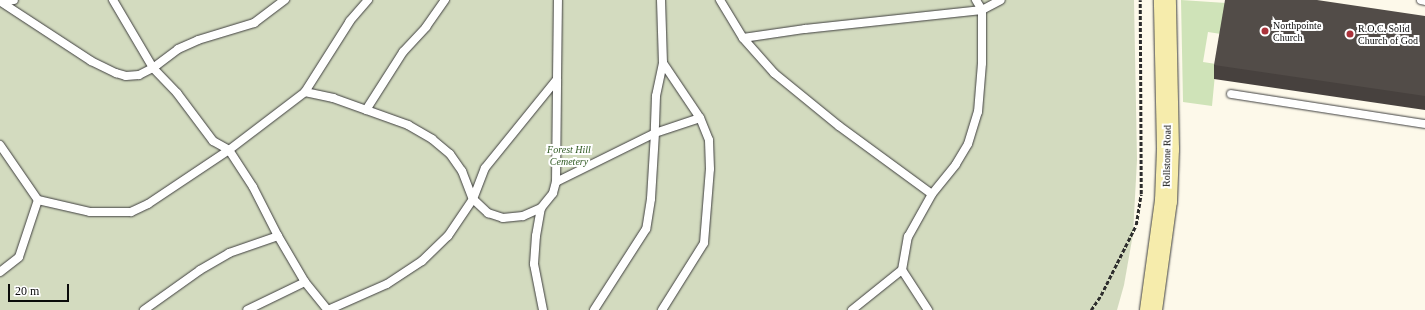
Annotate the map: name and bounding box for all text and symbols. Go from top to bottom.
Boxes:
place label: Northpointe Church [1273,19,1321,42]
place label: R.O.C. Solid Church of God [1358,22,1418,46]
marker: Northpointe Church [1260,26,1270,36]
marker: R.O.C. Solid Church of God [1345,29,1355,39]
street label: Rollstone Road [1160,125,1174,187]
park label: Forest Hill Cemetery [547,143,591,166]
scale bar [10,276,71,302]
text: 20 m [15,284,39,298]

